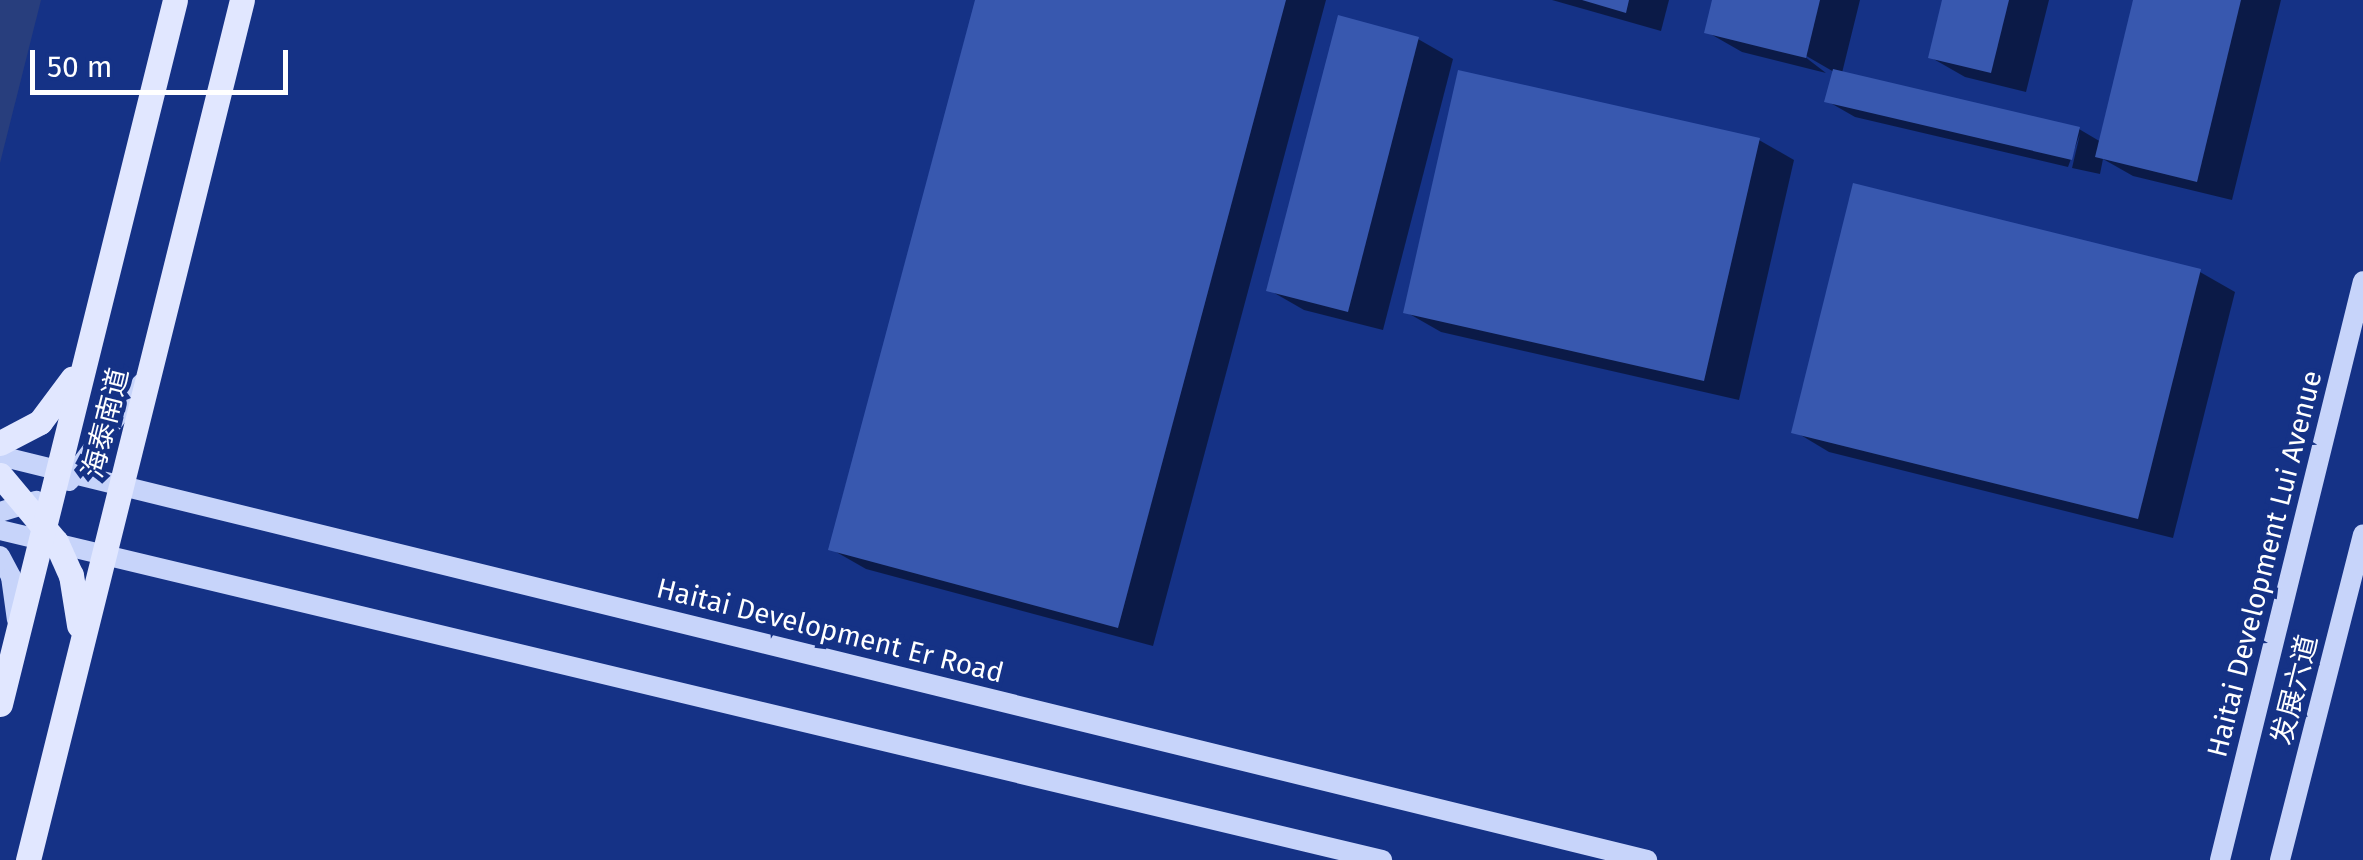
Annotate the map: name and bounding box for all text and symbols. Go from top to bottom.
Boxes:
scale bar [35,30,292,92]
text: 50 m [47,49,112,85]
street label: 海泰南道 [76,365,136,481]
street label: Haitai Development Lui Avenue [2201,367,2329,761]
street label: Haitai Development Er Road [653,572,1007,690]
street label: 发展六道 [2265,632,2325,748]

